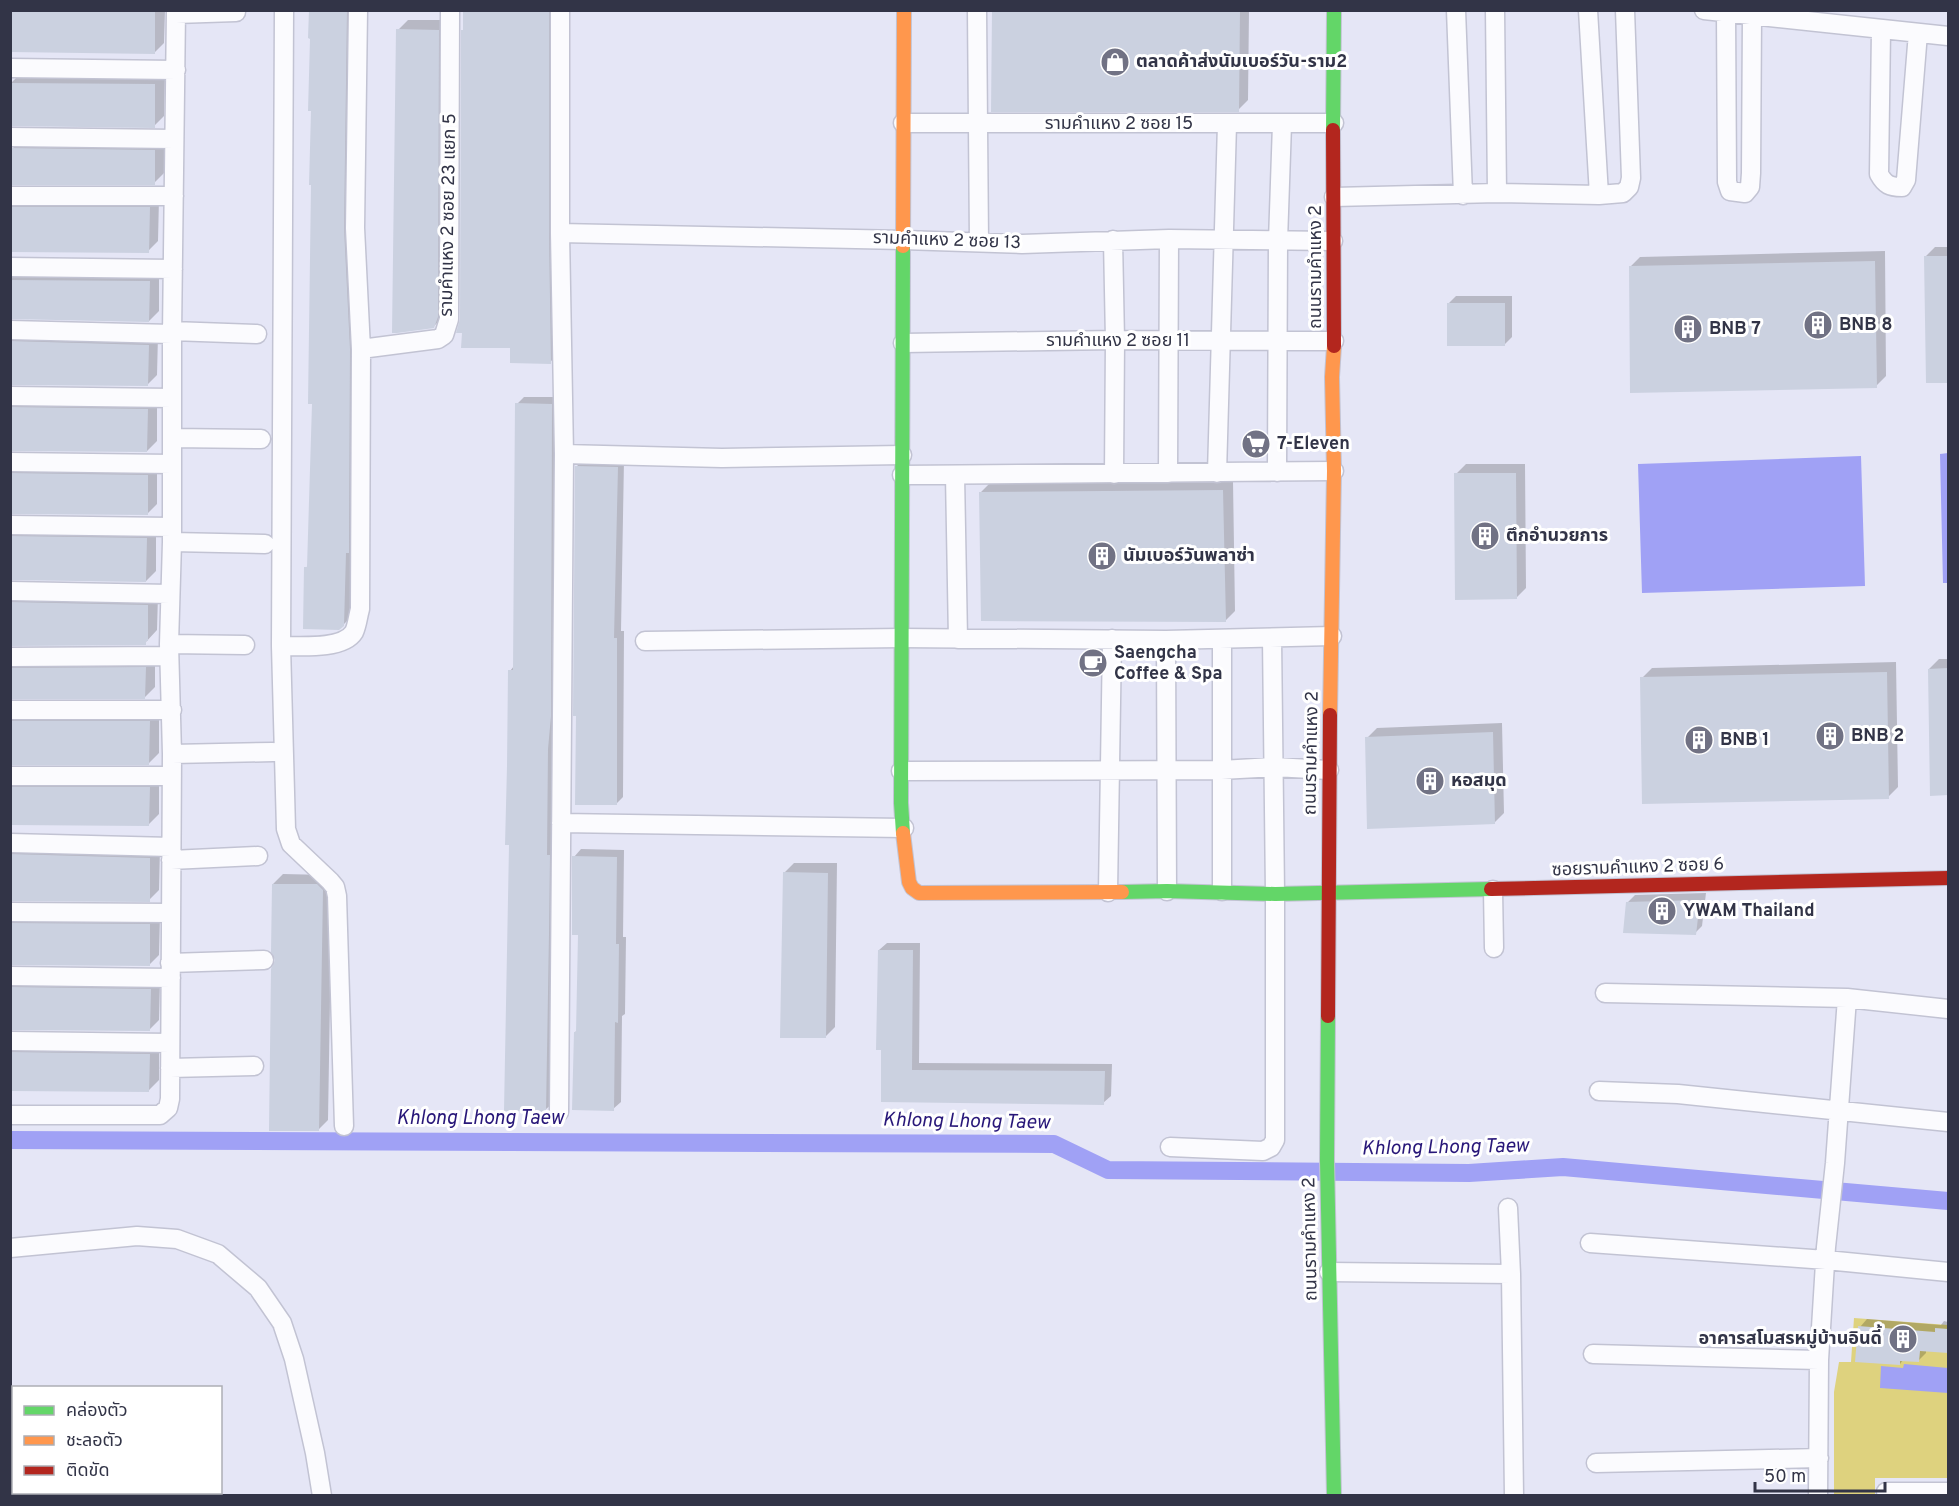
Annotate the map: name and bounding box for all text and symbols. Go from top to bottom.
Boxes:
shop icon: ตลาดค้าส่งนัมเบอร์วัน-ราม2 [1099,46,1131,78]
place label: ตลาดค้าส่งนัมเบอร์วัน-ราม2 [1136,51,1347,74]
street label: รามคำแหง 2 ซอย 23 แยก 5 [436,113,462,317]
street label: รามคำแหง 2 ซอย 15 [1045,113,1193,136]
street label: ถนนรามคำแหง 2 [1305,205,1328,329]
street label: รามคำแหง 2 ซอย 13 [873,227,1021,255]
building icon: BNB 8 [1802,309,1834,341]
building icon: BNB 7 [1672,313,1704,345]
place label: BNB 8 [1839,314,1892,337]
place label: BNB 7 [1709,318,1761,341]
street label: รามคำแหง 2 ซอย 11 [1046,330,1190,353]
supermarket icon: 7-Eleven [1240,428,1272,460]
place label: 7-Eleven [1277,433,1350,456]
building icon: ตึกอำนวยการ [1469,520,1501,552]
place label: ตึกอำนวยการ [1506,525,1608,548]
building icon: นัมเบอร์วันพลาซ่า [1086,540,1118,572]
place label: นัมเบอร์วันพลาซ่า [1123,545,1255,568]
place label: Saengcha Coffee & Spa [1114,642,1223,686]
cafe icon: Saengcha Coffee & Spa [1077,647,1109,679]
street label: ถนนรามคำแหง 2 [1299,691,1325,815]
building icon: BNB 2 [1814,720,1846,752]
building icon: BNB 1 [1683,724,1715,756]
place label: BNB 2 [1851,725,1904,748]
place label: BNB 1 [1720,729,1769,752]
building icon: หอสมุด [1414,765,1446,797]
place label: หอสมุด [1451,770,1507,793]
street label: ซอยรามคำแหง 2 ซอย 6 [1551,853,1725,883]
building icon: YWAM Thailand [1646,895,1678,927]
place label: YWAM Thailand [1683,900,1815,923]
water label: Khlong Lhong Taew [396,1106,565,1132]
water label: Khlong Lhong Taew [882,1108,1051,1136]
water label: Khlong Lhong Taew [1361,1134,1530,1162]
street label: ถนนรามคำแหง 2 [1298,1177,1324,1301]
building icon: อาคารสโมสรหมู่บ้านอินดี้ [1887,1323,1919,1355]
place label: อาคารสโมสรหมู่บ้านอินดี้ [1698,1324,1883,1351]
legend [12,1386,222,1494]
text: คล่องตัว [66,1400,128,1423]
text: ชะลอตัว [66,1430,123,1453]
scale bar [1755,1455,1886,1493]
text: ติดขัด [66,1460,109,1483]
text: 50 m [1764,1466,1806,1489]

